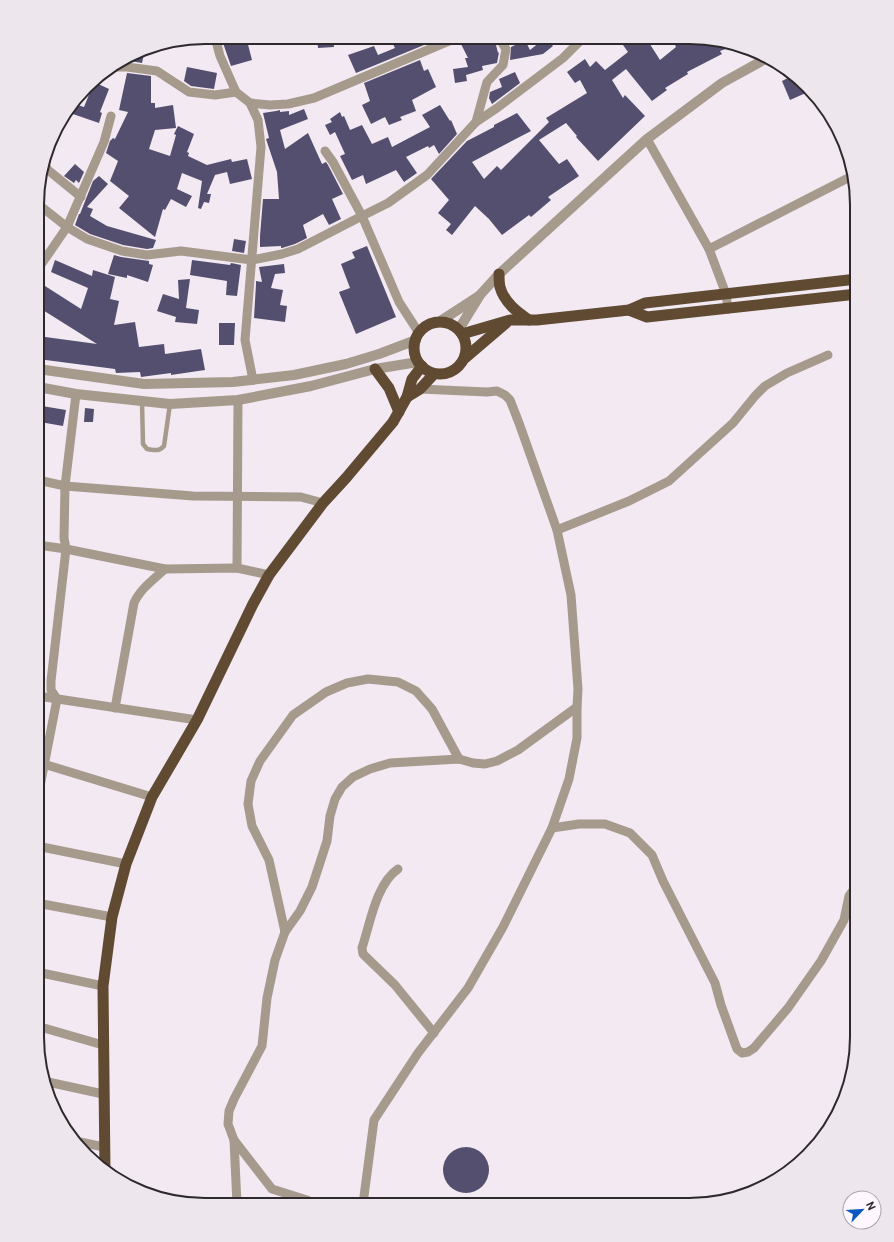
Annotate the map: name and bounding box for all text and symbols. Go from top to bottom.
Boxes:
north arrow [842,1190,882,1230]
text: N [863,1200,878,1212]

